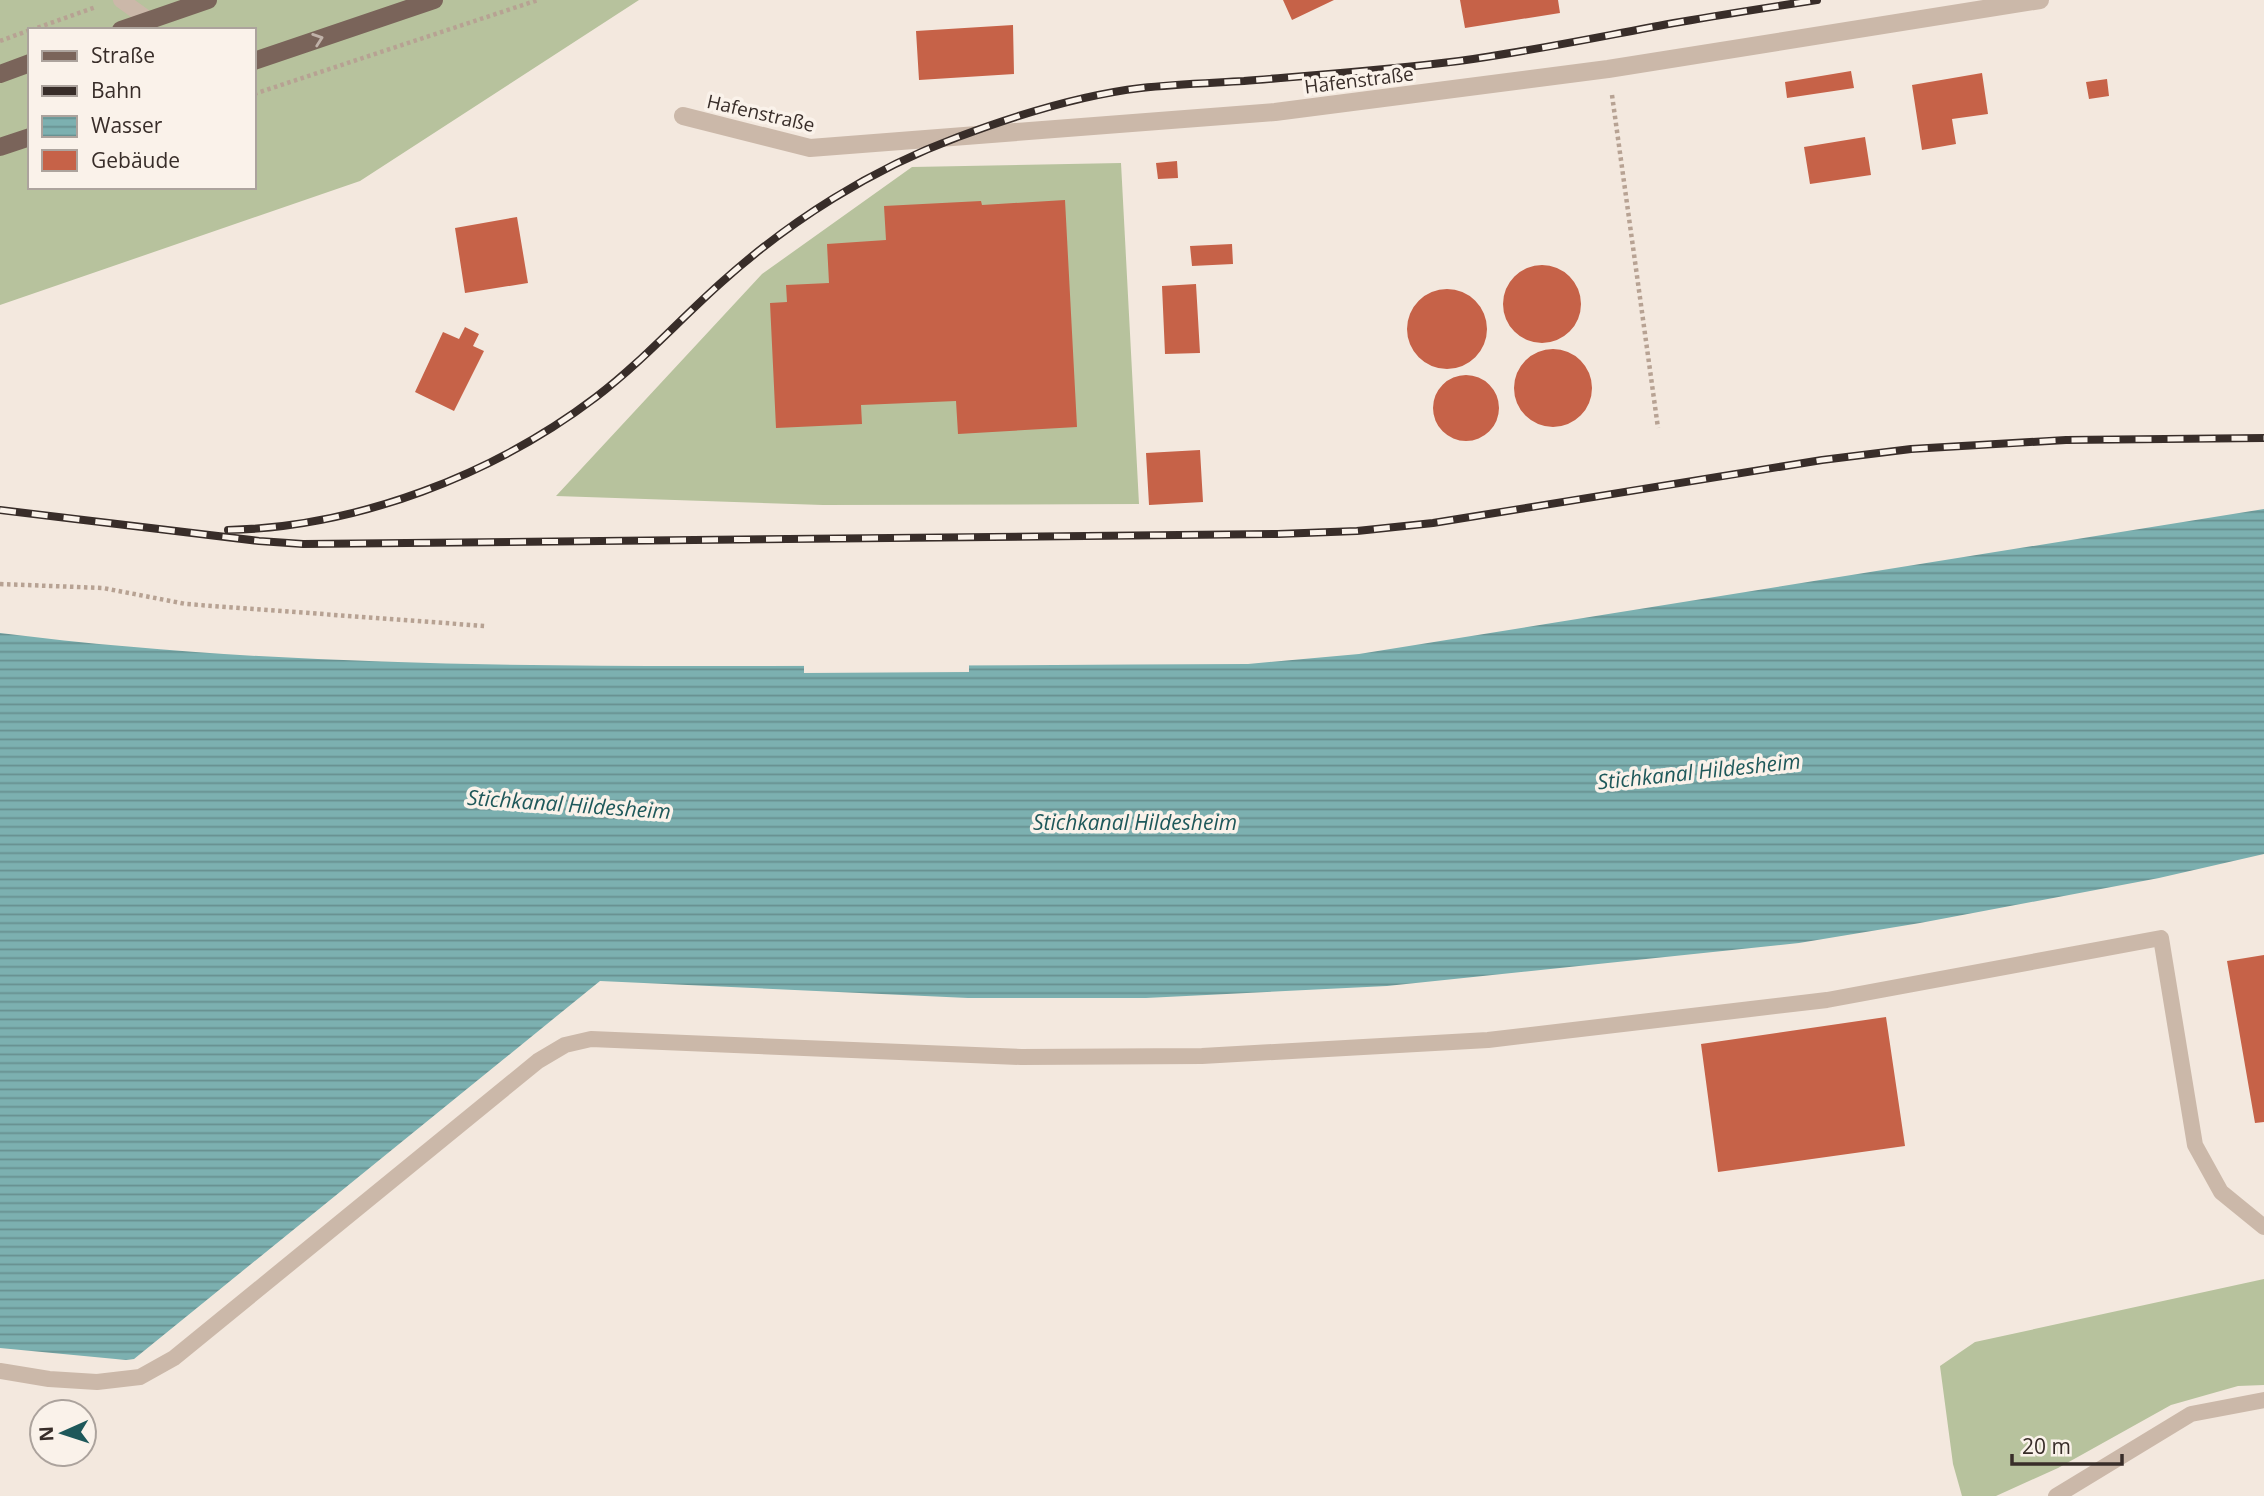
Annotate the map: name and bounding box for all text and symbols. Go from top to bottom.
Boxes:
legend [28,28,256,189]
one-way arrow [312,33,324,47]
text: Straße [91,41,155,69]
street label: Hafenstraße [1303,60,1415,100]
text: Bahn [91,76,142,104]
street label: Hafenstraße [705,88,817,138]
text: Wasser [91,111,163,139]
text: Gebäude [91,146,180,174]
water label: Stichkanal Hildesheim [1596,746,1802,796]
water label: Stichkanal Hildesheim [466,783,672,825]
water label: Stichkanal Hildesheim [1033,808,1237,836]
north arrow [28,1398,98,1468]
scale bar [2012,1422,2122,1466]
text: N [33,1425,59,1442]
text: 20 m [2022,1432,2071,1460]

